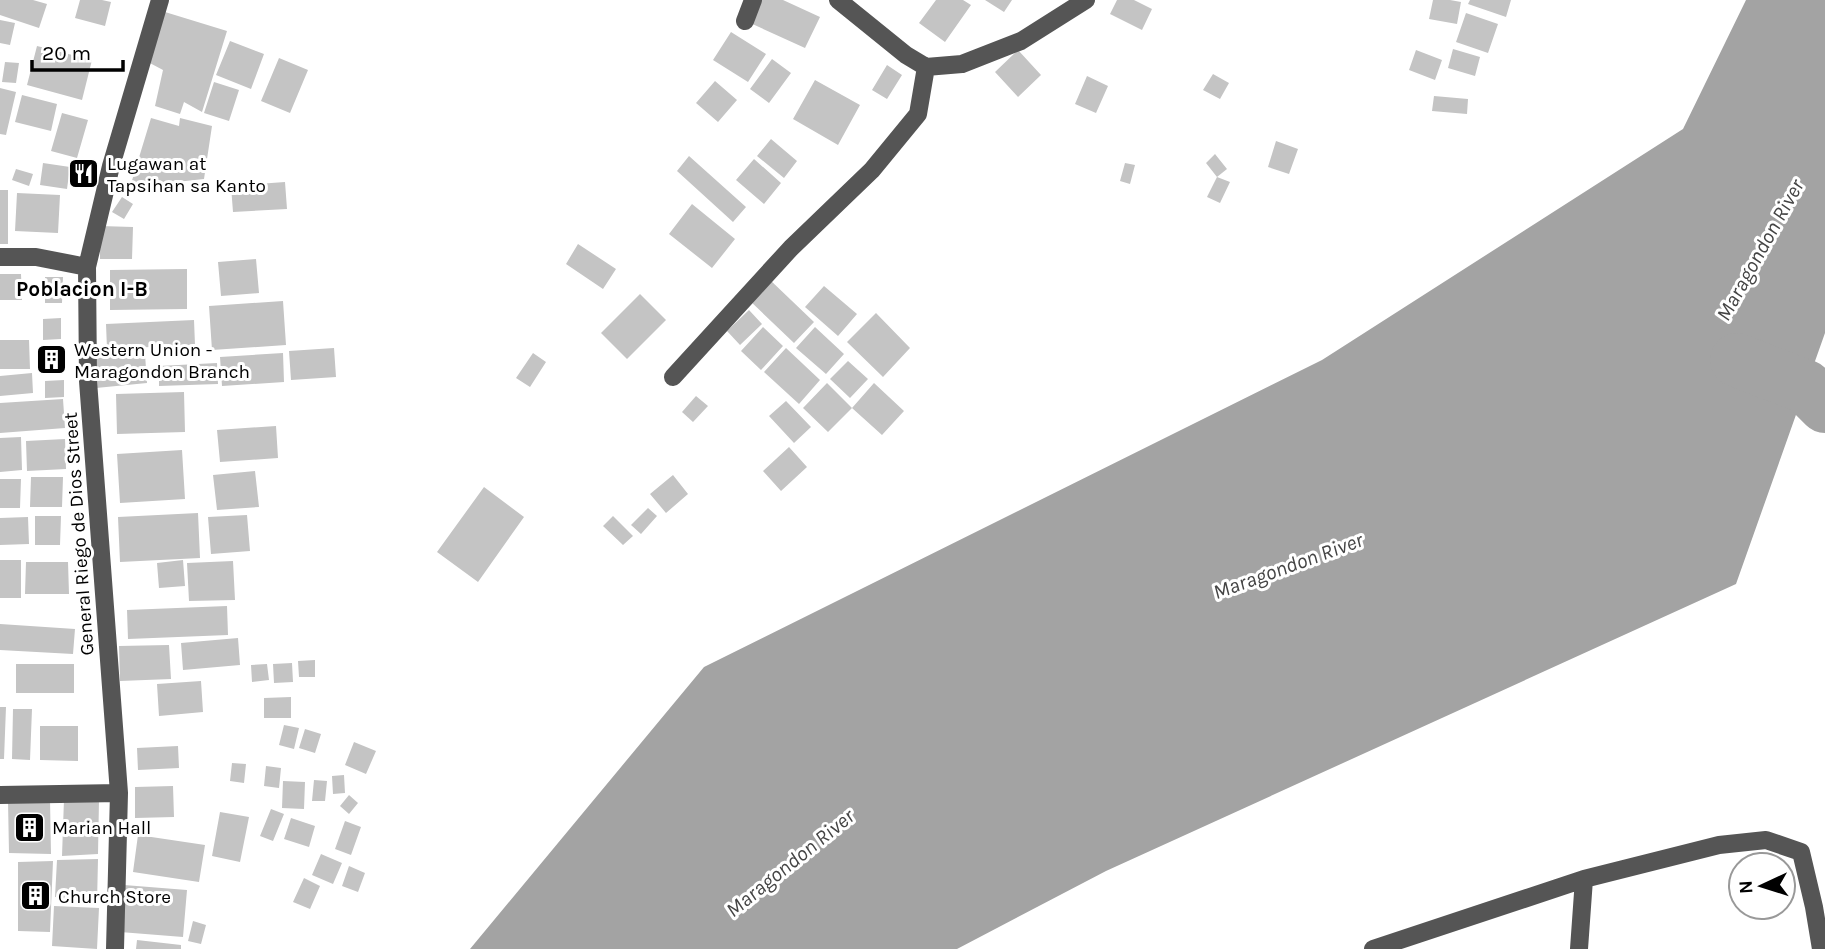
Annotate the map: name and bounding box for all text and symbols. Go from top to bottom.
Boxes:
scale bar [32,28,122,72]
text: 20 m [42,41,91,65]
place label: Lugawan at Tapsihan sa Kanto [107,153,266,197]
restaurant icon: Lugawan at Tapsihan sa Kanto [67,157,101,191]
water label: Maragondon River [1711,174,1809,325]
district label: Poblacion I-B [16,277,148,301]
place label: Western Union - Maragondon Branch [74,339,250,383]
building icon: Western Union - Maragondon Branch [34,343,68,377]
street label: General Riego de Dios Street [60,412,98,656]
water label: Maragondon River [1210,527,1367,604]
water label: Maragondon River [721,803,860,922]
building icon: Marian Hall [12,810,46,844]
place label: Marian Hall [52,817,151,839]
north arrow [1727,851,1797,921]
building icon: Church Store [18,879,52,913]
text: N [1735,880,1757,895]
place label: Church Store [58,886,171,908]

